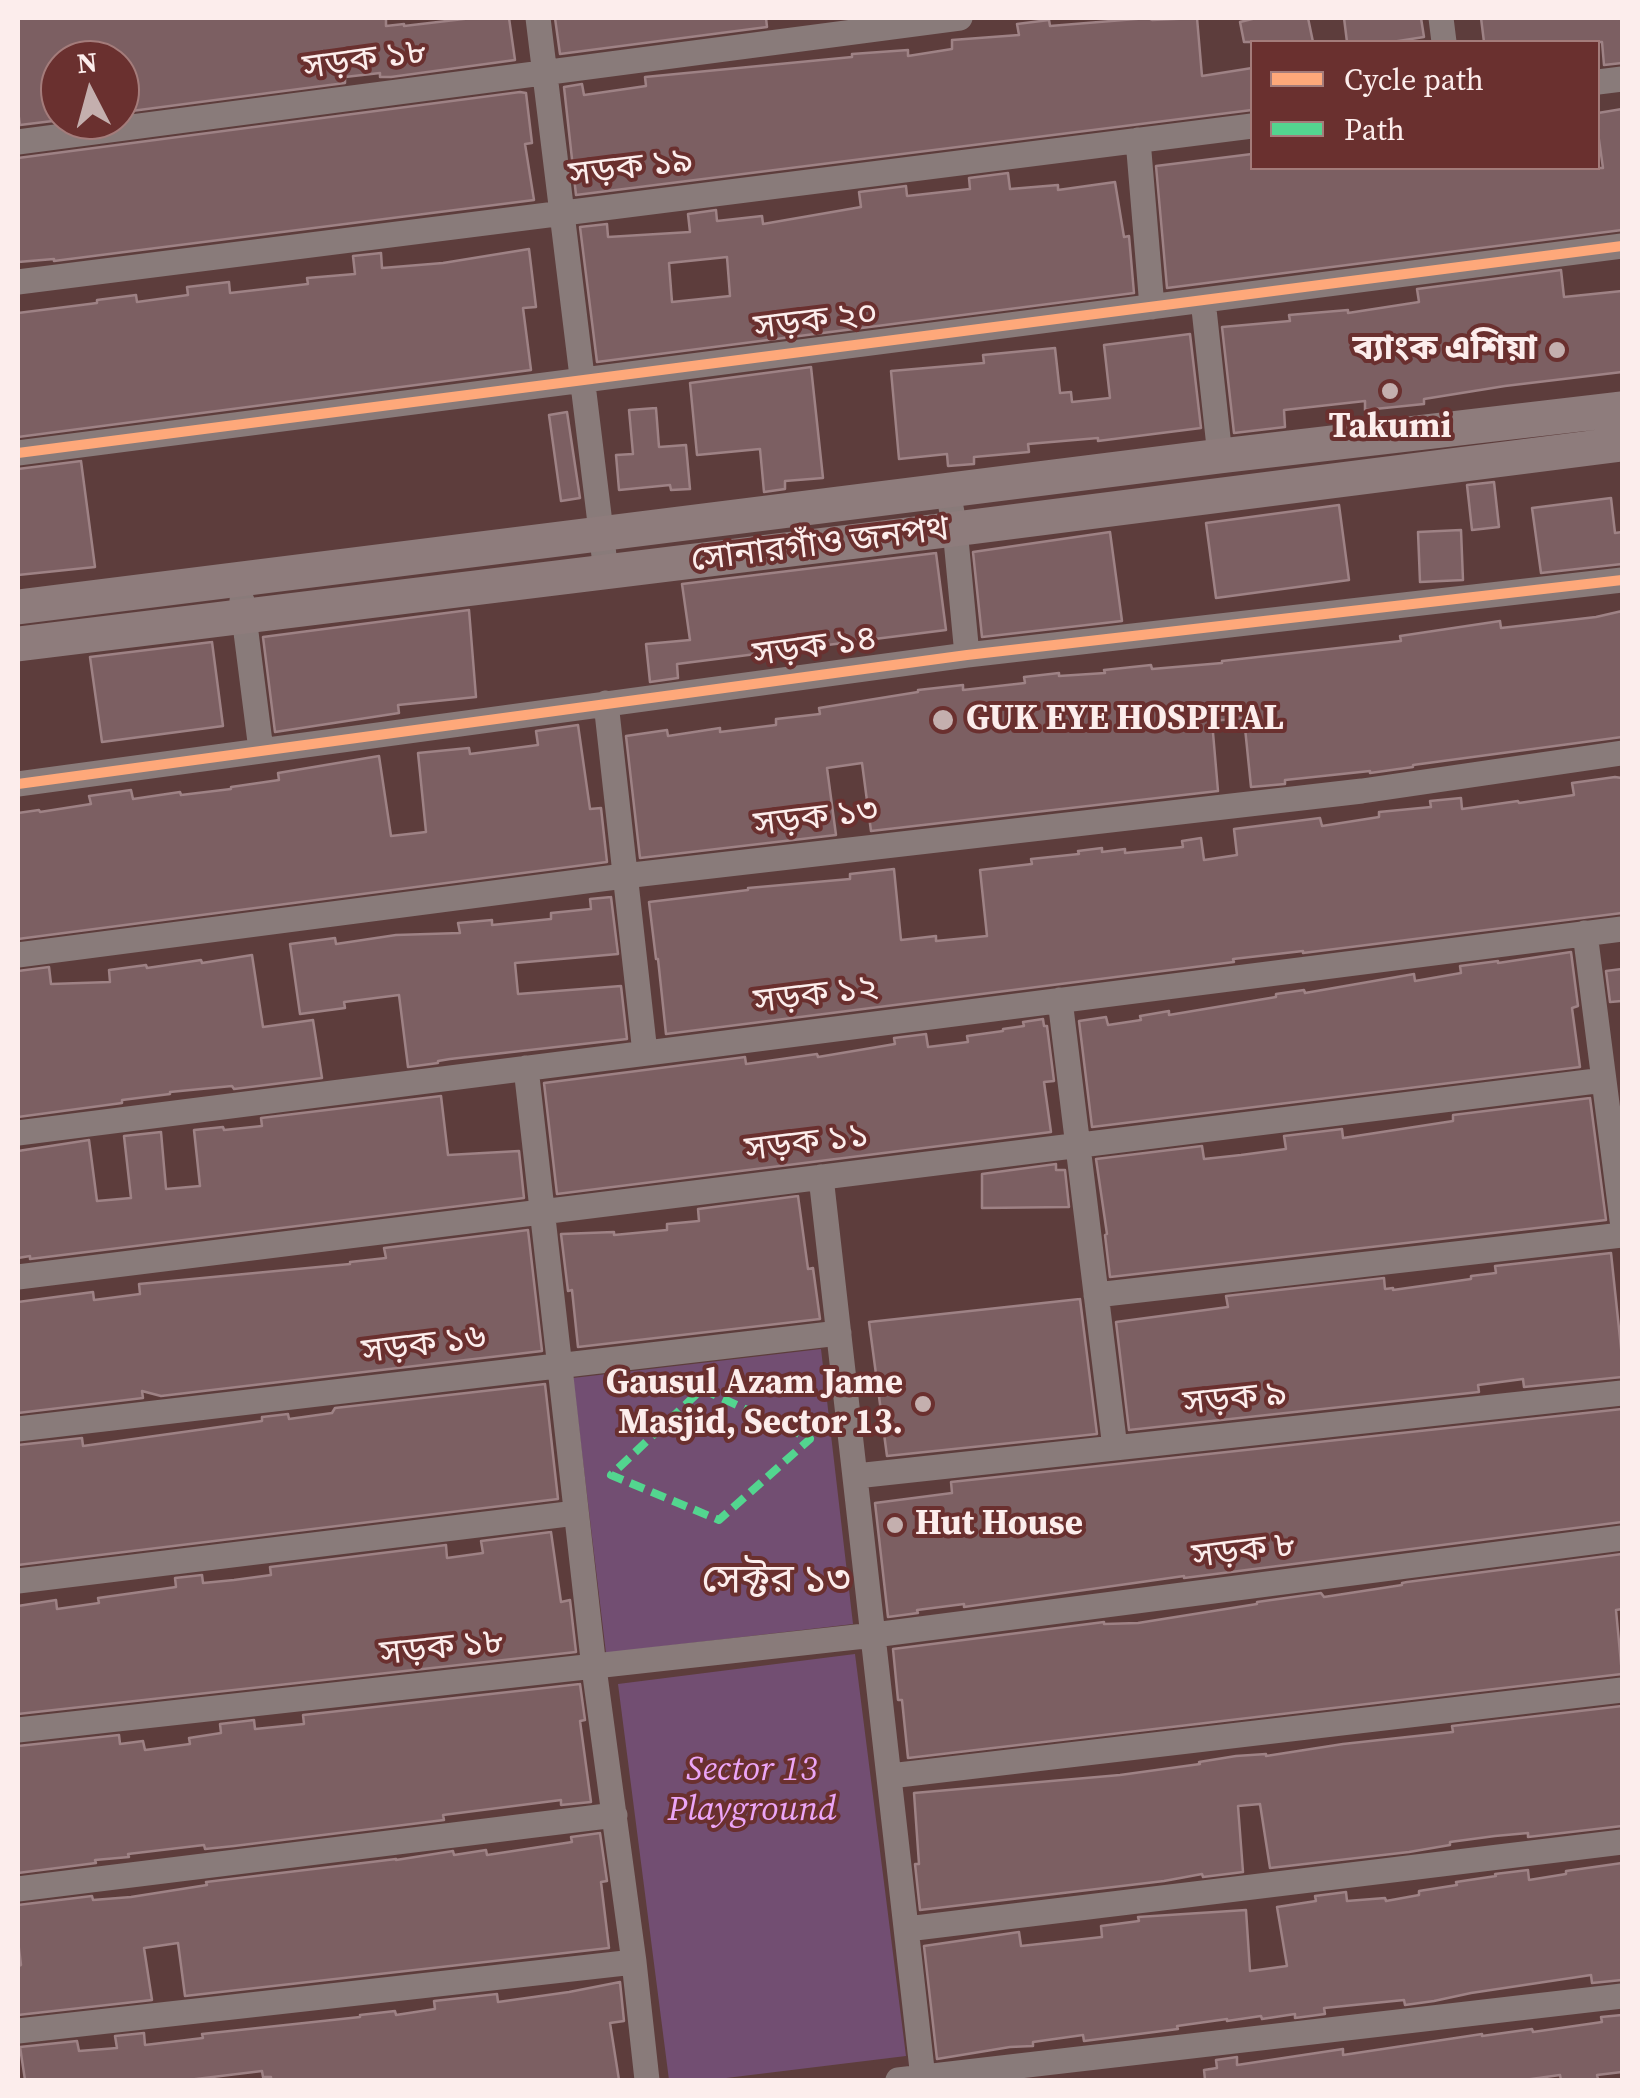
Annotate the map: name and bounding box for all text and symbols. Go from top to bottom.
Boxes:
street label: সড়ক ১৮ [300,32,430,90]
north arrow [40,40,140,140]
legend [1250,40,1600,170]
text: N [75,42,99,82]
text: Cycle path [1344,59,1484,100]
text: Path [1344,109,1405,150]
street label: সড়ক ১৯ [567,141,695,197]
street label: সড়ক ২০ [752,294,880,350]
place label: ব্যাংক এশিয়া [1353,329,1537,371]
marker: ব্যাংক এশিয়া [1546,339,1568,361]
marker: Takumi [1379,380,1401,402]
place label: Takumi [1328,407,1452,449]
street label: সোনারগাঁও জনপথ [689,509,951,583]
street label: সড়ক ১৪ [750,619,880,677]
place label: GUK EYE HOSPITAL [966,699,1284,741]
marker: GUK EYE HOSPITAL [930,707,956,733]
street label: সড়ক ১৩ [752,791,880,847]
street label: সড়ক ১২ [752,968,880,1024]
street label: সড়ক ১১ [743,1116,871,1172]
street label: সড়ক ১৬ [360,1318,488,1374]
place label: Gausul Azam Jame Masjid, Sector 13. [606,1363,903,1445]
street label: সড়ক ৯ [1181,1374,1289,1426]
marker: Gausul Azam Jame Masjid, Sector 13. [912,1393,934,1415]
place label: Hut House [915,1504,1083,1546]
marker: Hut House [884,1514,906,1536]
street label: সড়ক ৮ [1190,1525,1298,1579]
district label: সেক্টর ১৩ [702,1558,850,1606]
street label: সড়ক ১৮ [378,1622,506,1676]
park label: Sector 13 Playground [668,1750,836,1832]

